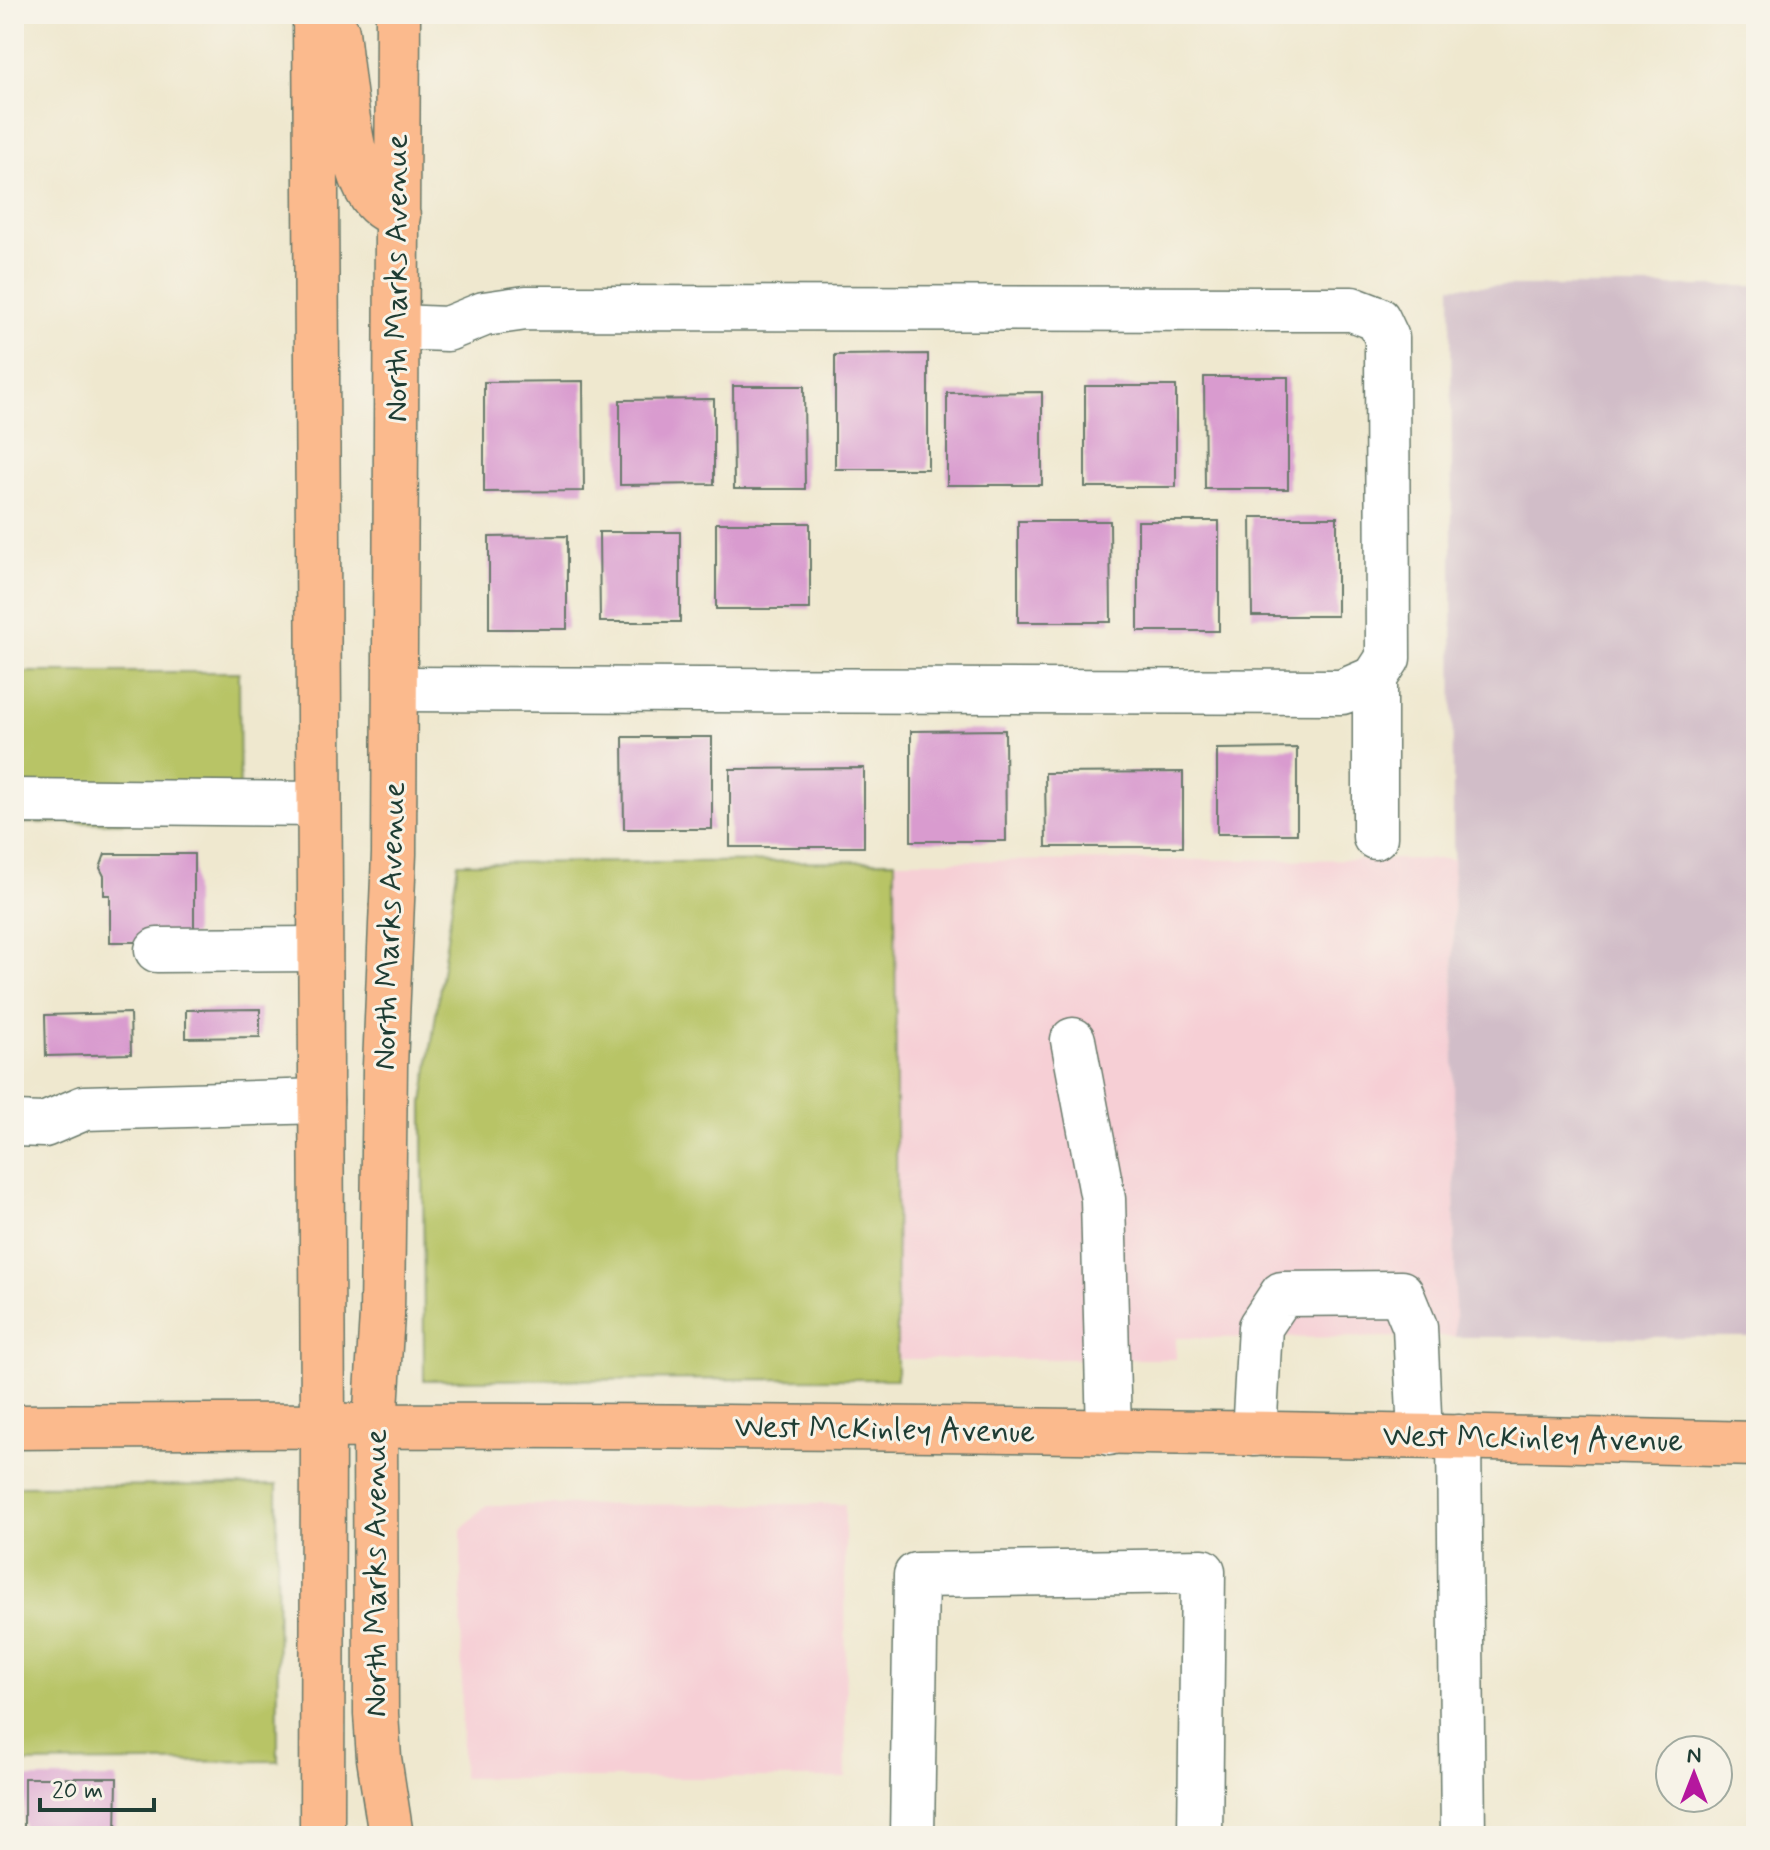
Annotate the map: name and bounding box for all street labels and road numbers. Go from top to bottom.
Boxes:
street label: North Marks Avenue [376,134,418,422]
street label: North Marks Avenue [364,781,416,1071]
street label: West McKinley Avenue [734,1406,1036,1454]
street label: West McKinley Avenue [1382,1415,1684,1463]
street label: North Marks Avenue [355,1429,397,1717]

